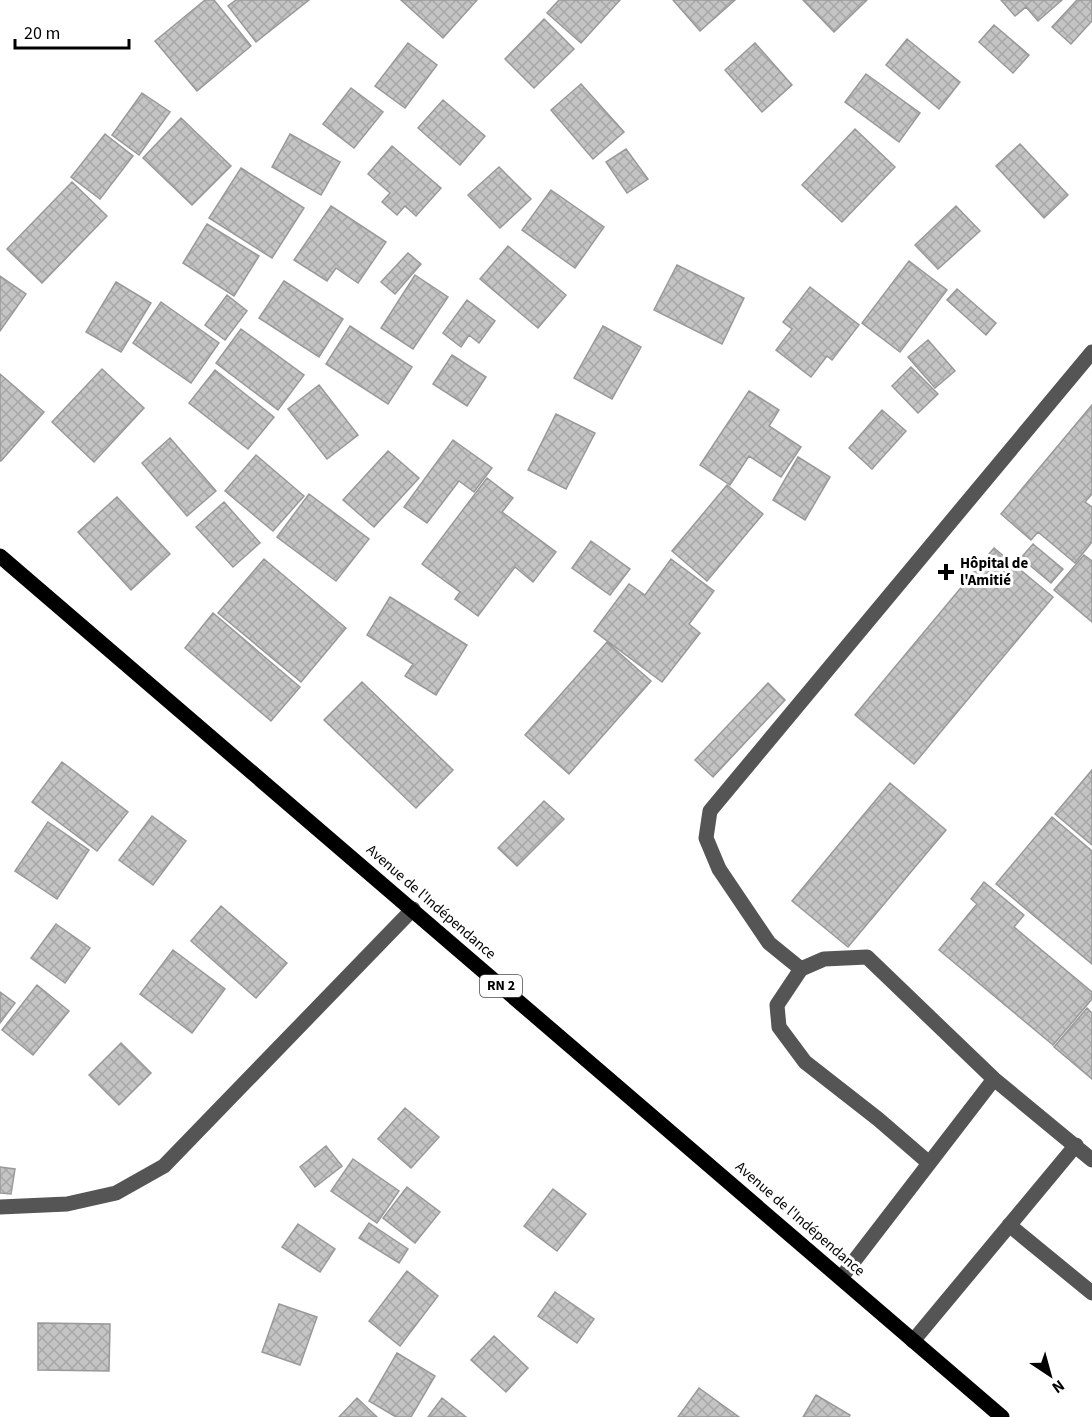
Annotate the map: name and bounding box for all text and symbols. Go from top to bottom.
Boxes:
scale bar [15,12,129,50]
text: 20 m [24,21,60,46]
place label: Hôpital de l'Amitié [960,553,1028,591]
marker: Hôpital de l'Amitié [937,563,955,581]
street label: Avenue de l'Indépendance [362,840,500,964]
road number: RN 2 [480,975,522,997]
street label: Avenue de l'Indépendance [731,1157,869,1281]
north arrow [1020,1345,1080,1405]
text: N [1047,1374,1069,1398]

